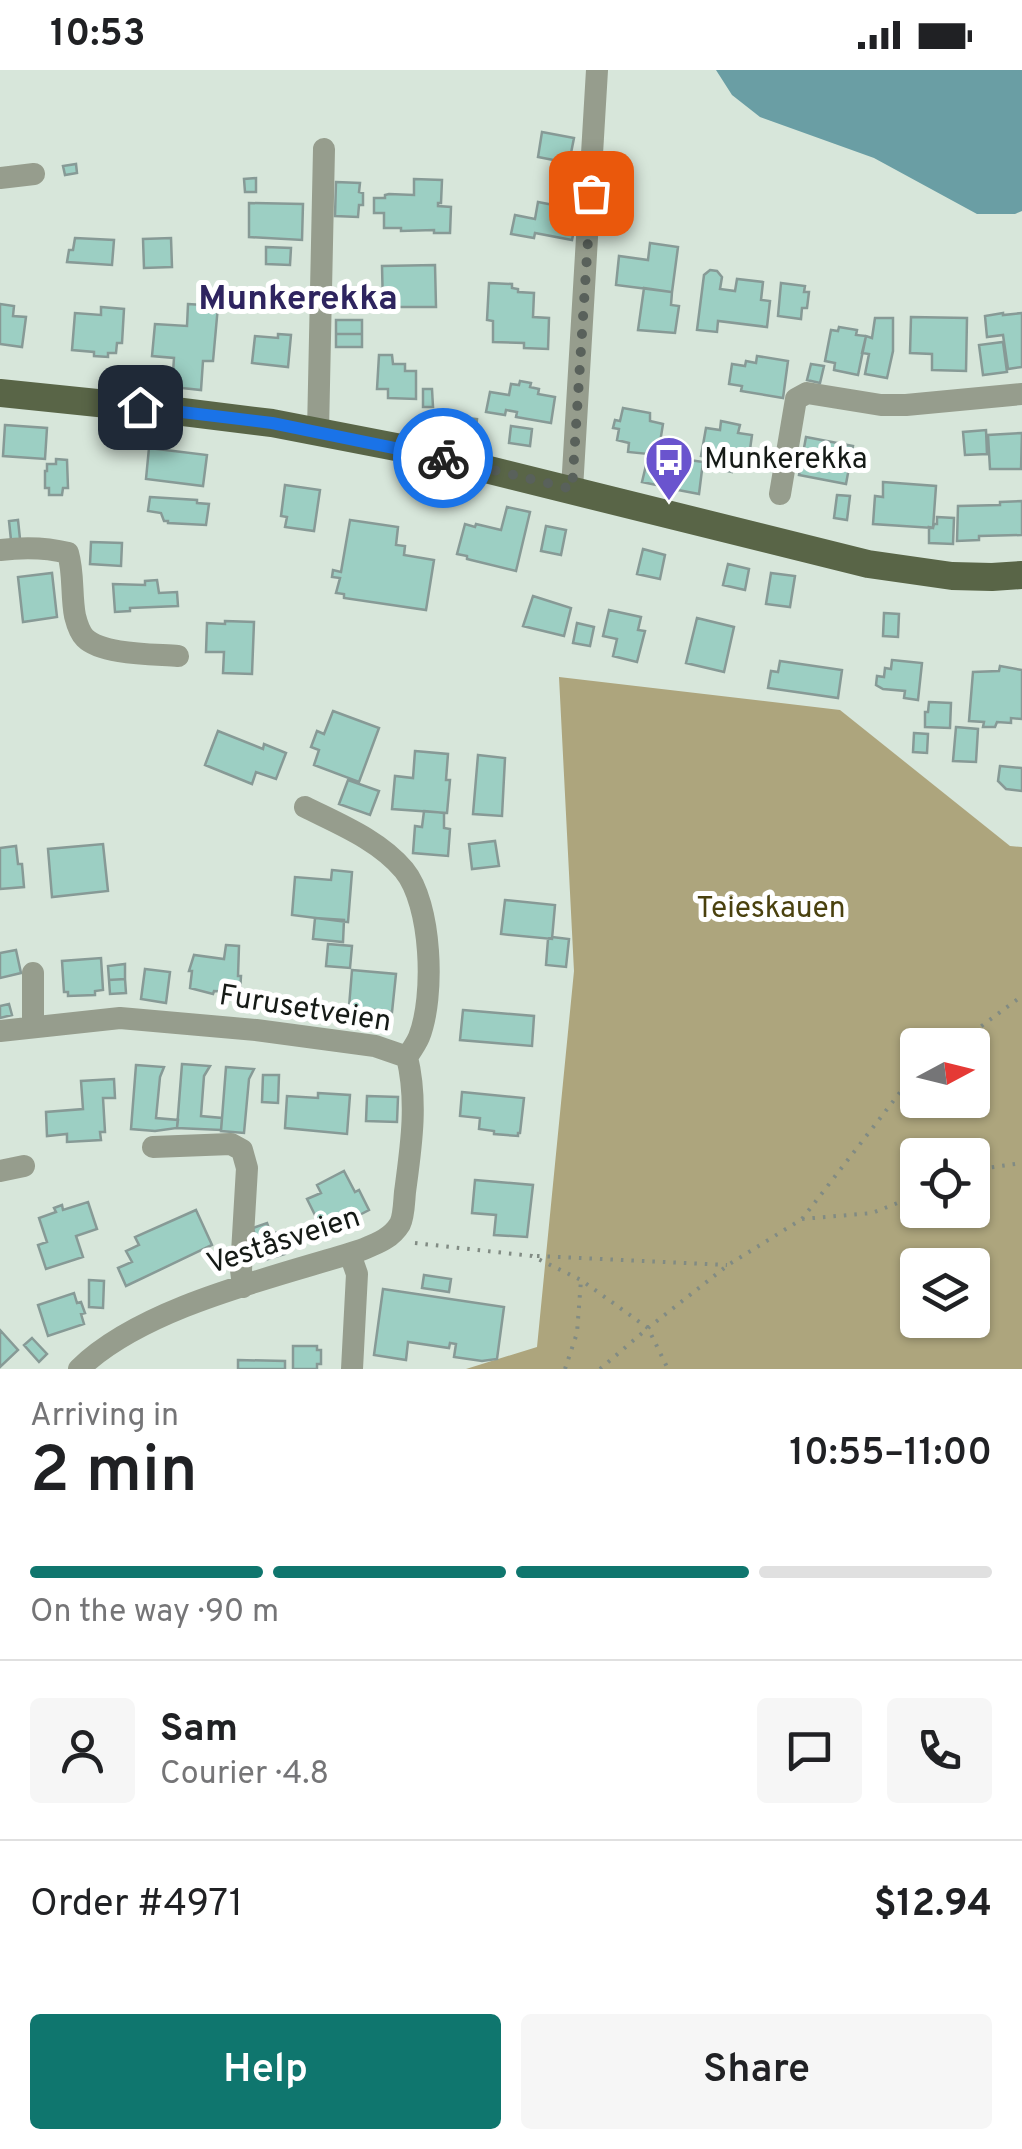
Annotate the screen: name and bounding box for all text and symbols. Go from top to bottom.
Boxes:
text: 10:53 [50,11,145,60]
pin [549,151,634,236]
icon: bag [564,166,619,221]
district label: Munkerekka [198,278,398,322]
pin [98,365,183,450]
icon: home [113,380,168,435]
courier [393,408,493,508]
icon: bike [416,431,471,486]
bus stop icon: Munkerekka [643,434,695,502]
place label: Munkerekka [704,442,868,479]
park label: Teieskauen [696,891,846,928]
street label: Furusetveien [216,978,394,1042]
north arrow [900,1028,990,1118]
map controls [900,1028,990,1338]
button: locate [900,1138,990,1228]
street label: Veståsveien [203,1200,365,1284]
button: layers [900,1248,990,1338]
text: Arriving in [30,1397,179,1437]
text: 10:55–11:00 [789,1430,992,1479]
text: 2 min [30,1433,198,1515]
text: On the way · 90 m [30,1593,279,1633]
button: person [30,1698,135,1803]
button: chat [757,1698,862,1803]
button: phone [887,1698,992,1803]
text: Sam [160,1706,238,1755]
text: Courier · 4.8 [160,1755,329,1795]
text: Order #4971 [30,1881,243,1930]
text: $12.94 [874,1881,992,1930]
button: Help [30,2014,501,2129]
button: Share [521,2014,992,2129]

